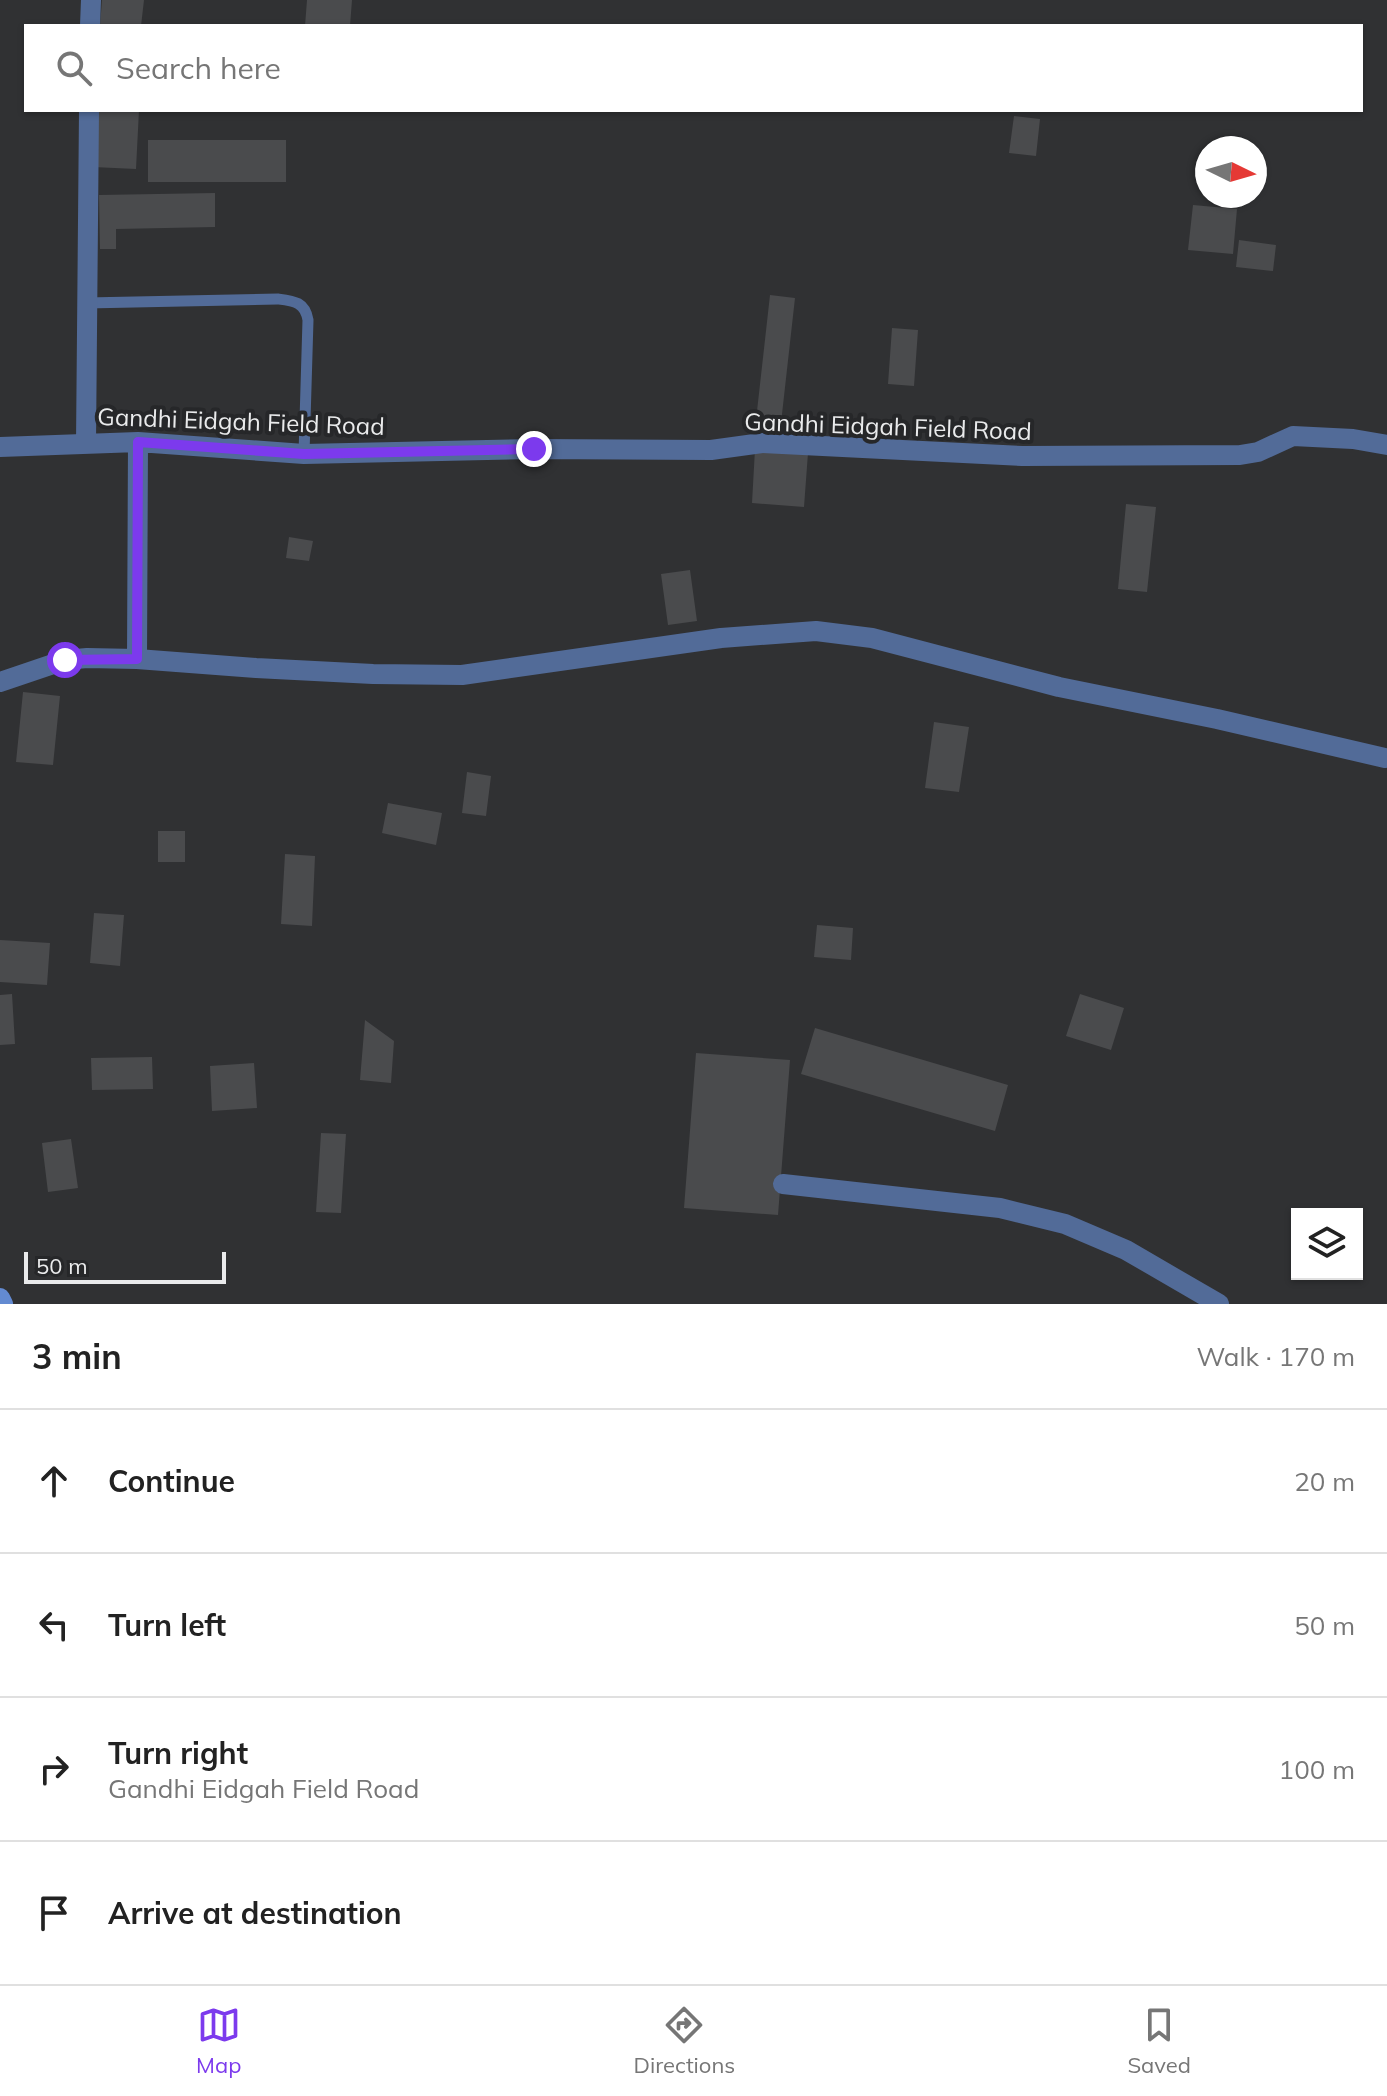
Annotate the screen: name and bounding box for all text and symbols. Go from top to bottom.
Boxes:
search box [24,24,1363,112]
icon: search [52,46,96,90]
text: Search here [116,49,281,87]
north arrow [1195,136,1267,208]
street label: Gandhi Eidgah Field Road [97,401,385,441]
street label: Gandhi Eidgah Field Road [744,406,1032,446]
route end [516,431,552,467]
route start [47,642,83,678]
map controls [1291,1208,1363,1280]
button: layers [1291,1208,1363,1280]
scale bar [24,1248,226,1284]
text: 50 m [36,1252,87,1280]
text: 3 min [32,1335,122,1378]
text: Walk · 170 m [1196,1340,1355,1373]
icon: ahead [32,1459,76,1503]
text: Continue [108,1462,235,1500]
text: 20 m [1294,1465,1355,1498]
icon: left [32,1603,76,1647]
text: Turn left [108,1606,226,1644]
text: 50 m [1294,1609,1355,1642]
text: Turn right [108,1734,248,1772]
icon: right [32,1747,76,1791]
text: 100 m [1279,1753,1355,1786]
text: Gandhi Eidgah Field Road [108,1772,419,1805]
icon: arrive [32,1891,76,1935]
text: Arrive at destination [108,1894,402,1932]
tab: Map [196,2003,241,2079]
tab: Directions [634,2003,735,2079]
tab: Saved [1127,2003,1191,2079]

